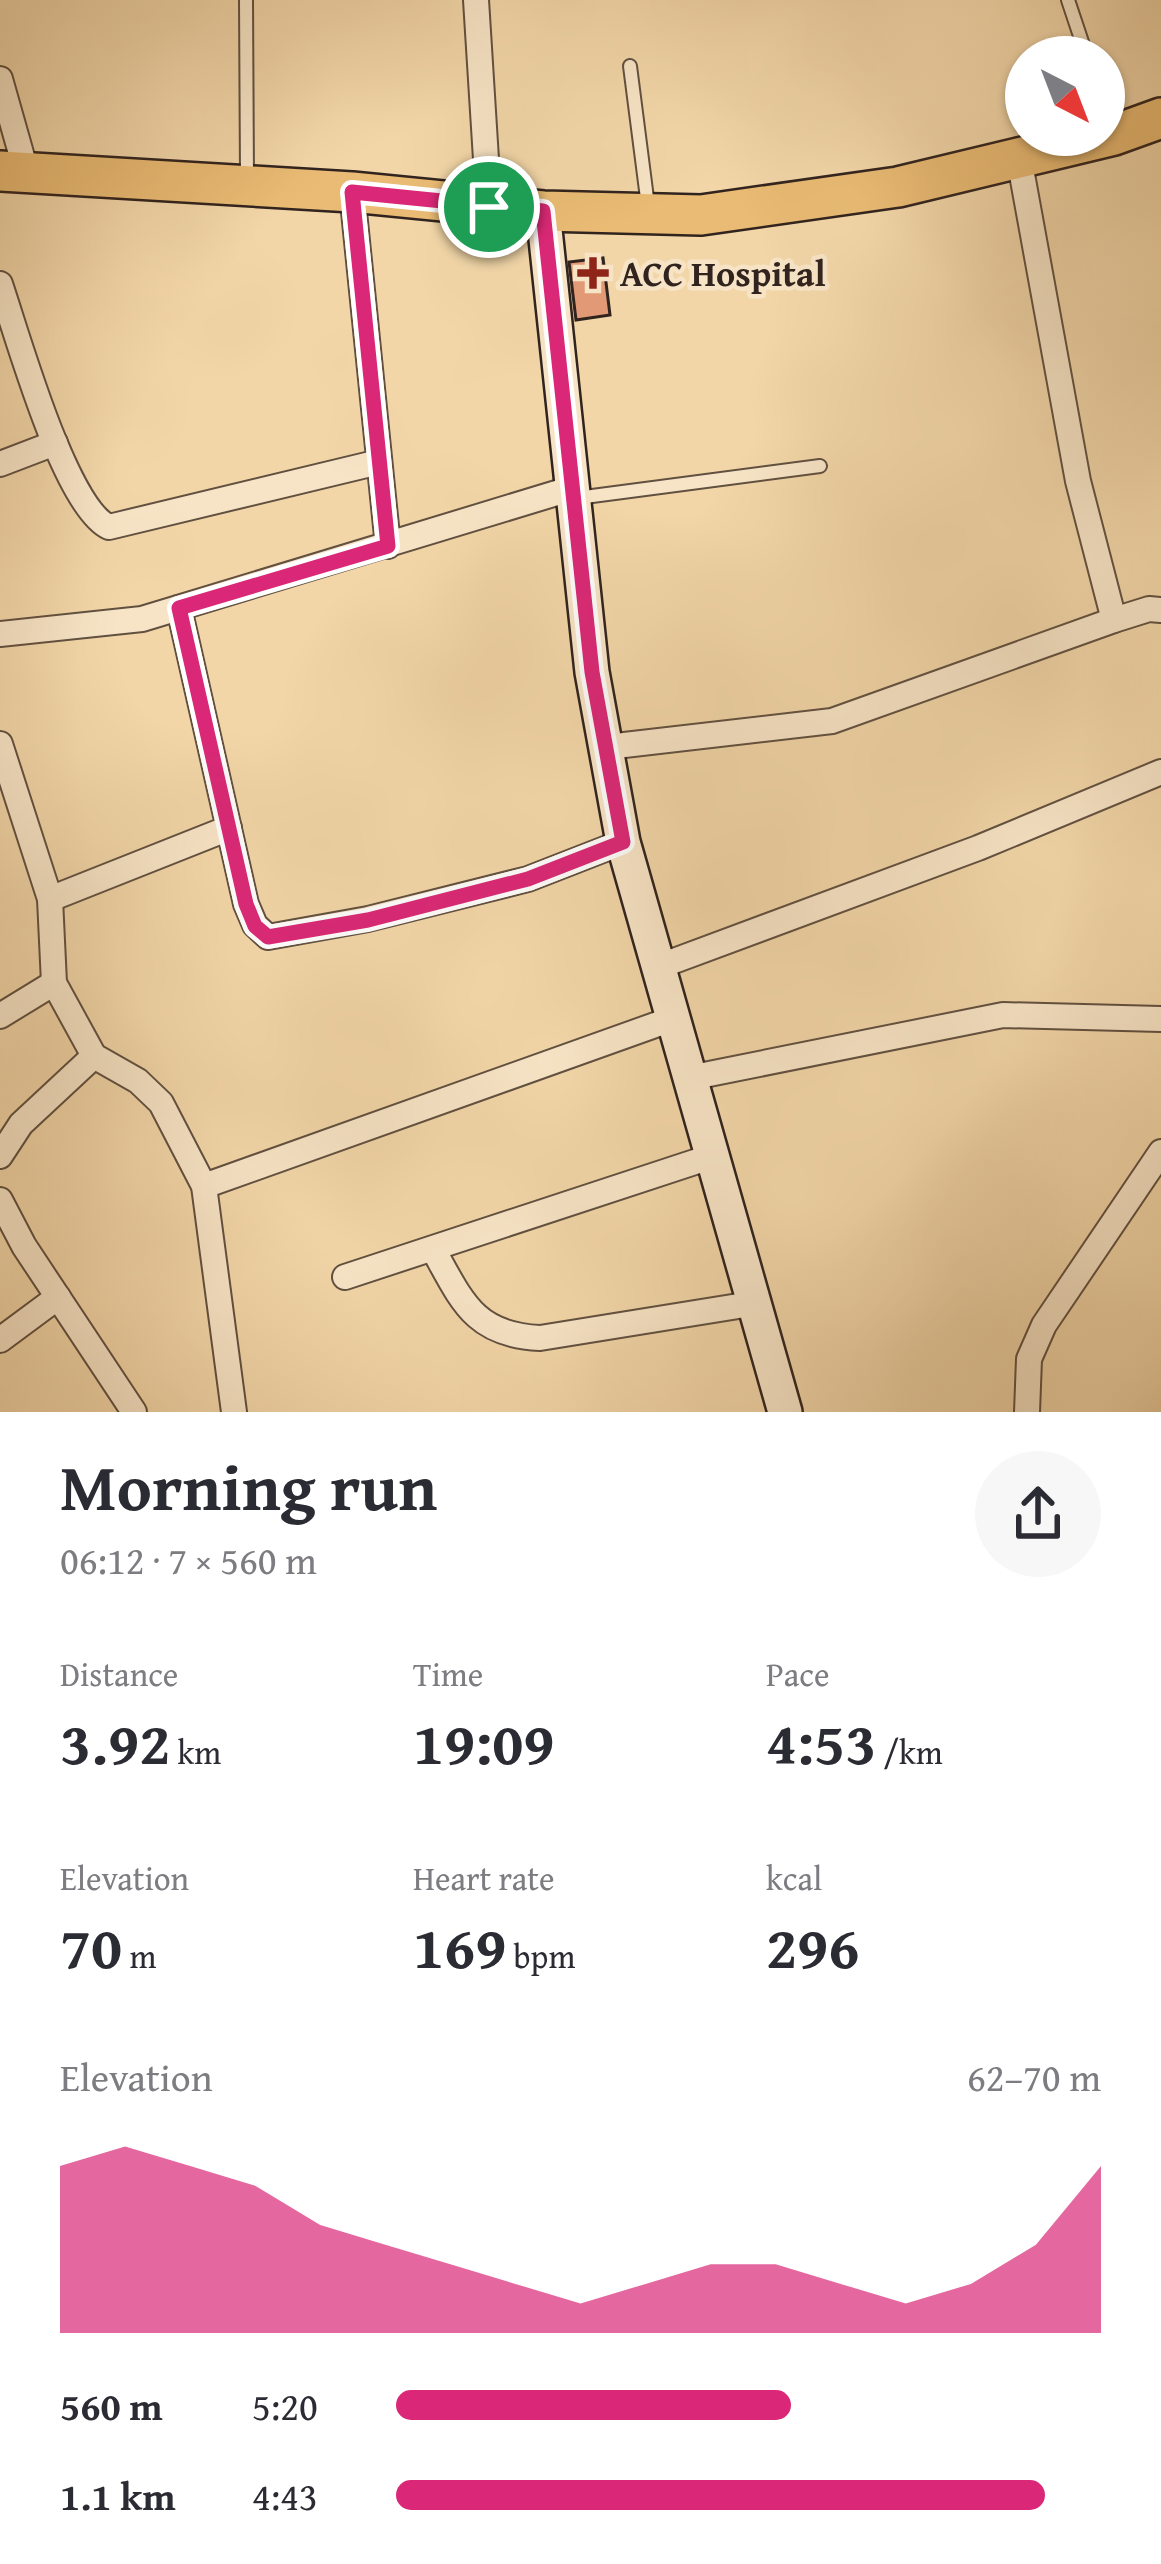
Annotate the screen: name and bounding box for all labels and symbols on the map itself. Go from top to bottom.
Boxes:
north arrow [1005,36,1125,156]
pin [438,156,540,258]
place label: ACC Hospital [620,246,826,299]
marker: ACC Hospital [577,257,609,289]

